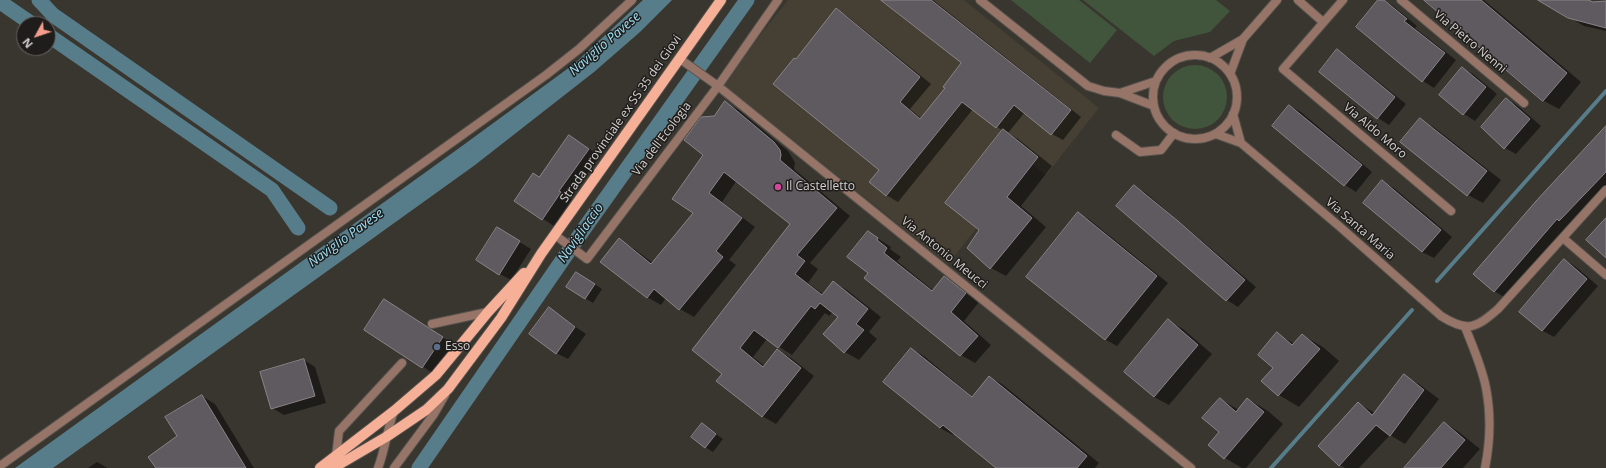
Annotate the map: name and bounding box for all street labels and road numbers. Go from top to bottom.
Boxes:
street label: Via Pietro Nenni [1431,8,1509,76]
street label: Strada provinciale ex SS 35 dei Giovi [557,32,685,206]
street label: Via dell'Ecologia [630,99,694,179]
street label: Via Aldo Moro [1340,100,1410,162]
street label: Via Santa Maria [1323,195,1397,263]
street label: Via Antonio Meucci [898,214,990,292]

